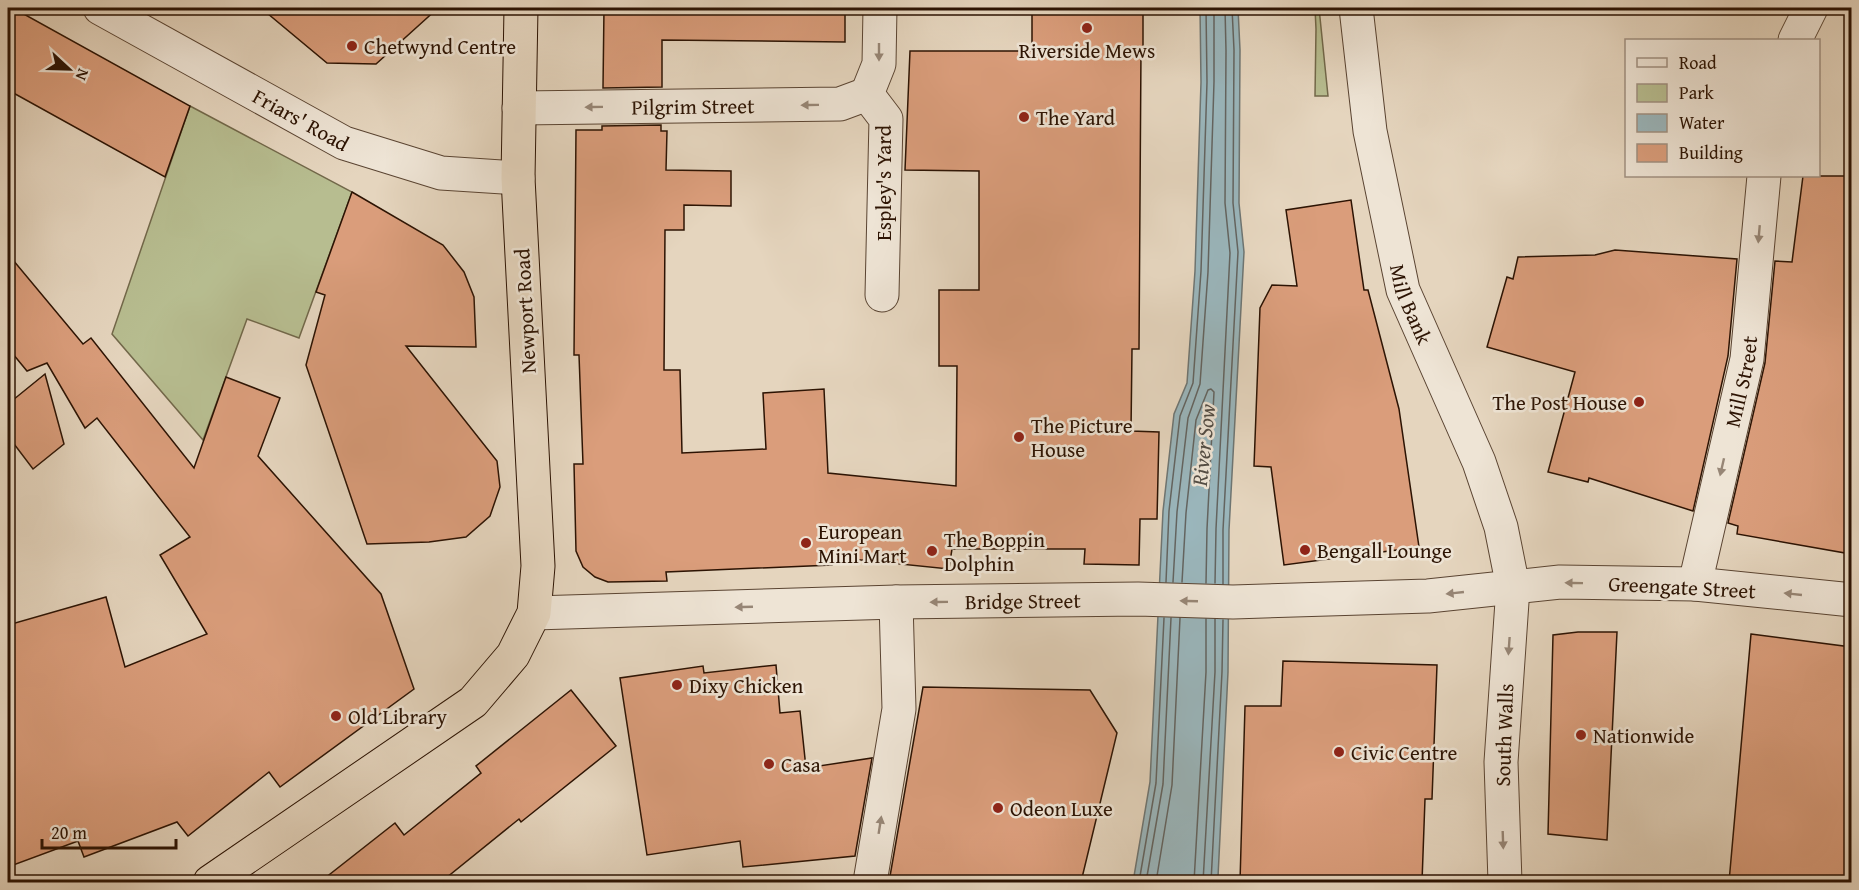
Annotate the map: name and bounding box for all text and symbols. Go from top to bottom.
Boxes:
marker: Riverside Mews [1080,21,1094,35]
place label: Chetwynd Centre [364,31,516,62]
place label: Riverside Mews [1019,35,1155,66]
north arrow [39,39,99,99]
marker: Chetwynd Centre [345,39,359,53]
legend [1625,39,1820,177]
one-way arrow [875,43,884,62]
text: Road [1679,49,1717,76]
text: N [70,65,96,84]
text: Park [1679,79,1715,106]
street label: Friars' Road [247,80,356,159]
street label: Pilgrim Street [631,90,755,122]
one-way arrow [801,100,820,110]
one-way arrow [585,102,604,112]
place label: The Yard [1036,102,1116,133]
text: Water [1679,109,1725,136]
marker: The Yard [1017,110,1031,124]
street label: Espley's Yard [868,124,899,241]
text: Building [1679,139,1743,166]
one-way arrow [1754,224,1764,243]
street label: Newport Road [506,247,544,374]
street label: Mill Bank [1383,261,1441,349]
street label: Mill Street [1716,334,1765,430]
place label: The Post House [1492,387,1627,418]
marker: The Post House [1632,395,1646,409]
water label: River Sow [1183,402,1223,488]
place label: The Picture House [1031,410,1133,465]
marker: The Picture House [1012,430,1026,444]
one-way arrow [1717,458,1727,477]
place label: European Mini Mart [818,516,907,571]
place label: The Boppin Dolphin [944,524,1045,579]
place label: Bengall Lounge [1317,535,1452,566]
marker: European Mini Mart [799,536,813,550]
marker: Bengall Lounge [1298,543,1312,557]
marker: The Boppin Dolphin [925,544,939,558]
street label: Greengate Street [1607,568,1757,606]
one-way arrow [1564,578,1583,587]
street label: Bridge Street [965,584,1081,617]
one-way arrow [1445,588,1464,598]
one-way arrow [1784,589,1803,598]
one-way arrow [1179,596,1198,605]
one-way arrow [930,597,949,606]
one-way arrow [735,602,754,612]
one-way arrow [1504,636,1513,655]
place label: Dixy Chicken [689,670,804,701]
marker: Dixy Chicken [670,678,684,692]
street label: South Walls [1487,683,1521,787]
place label: Old Library [348,701,448,732]
marker: Old Library [329,709,343,723]
place label: Nationwide [1593,720,1694,751]
marker: Nationwide [1574,728,1588,742]
place label: Civic Centre [1351,737,1457,768]
marker: Civic Centre [1332,745,1346,759]
place label: Casa [781,749,821,780]
marker: Casa [762,757,776,771]
place label: Odeon Luxe [1010,793,1113,824]
marker: Odeon Luxe [991,801,1005,815]
scale bar [42,812,176,850]
one-way arrow [876,815,885,834]
text: 20 m [51,819,87,846]
one-way arrow [1499,831,1508,850]

